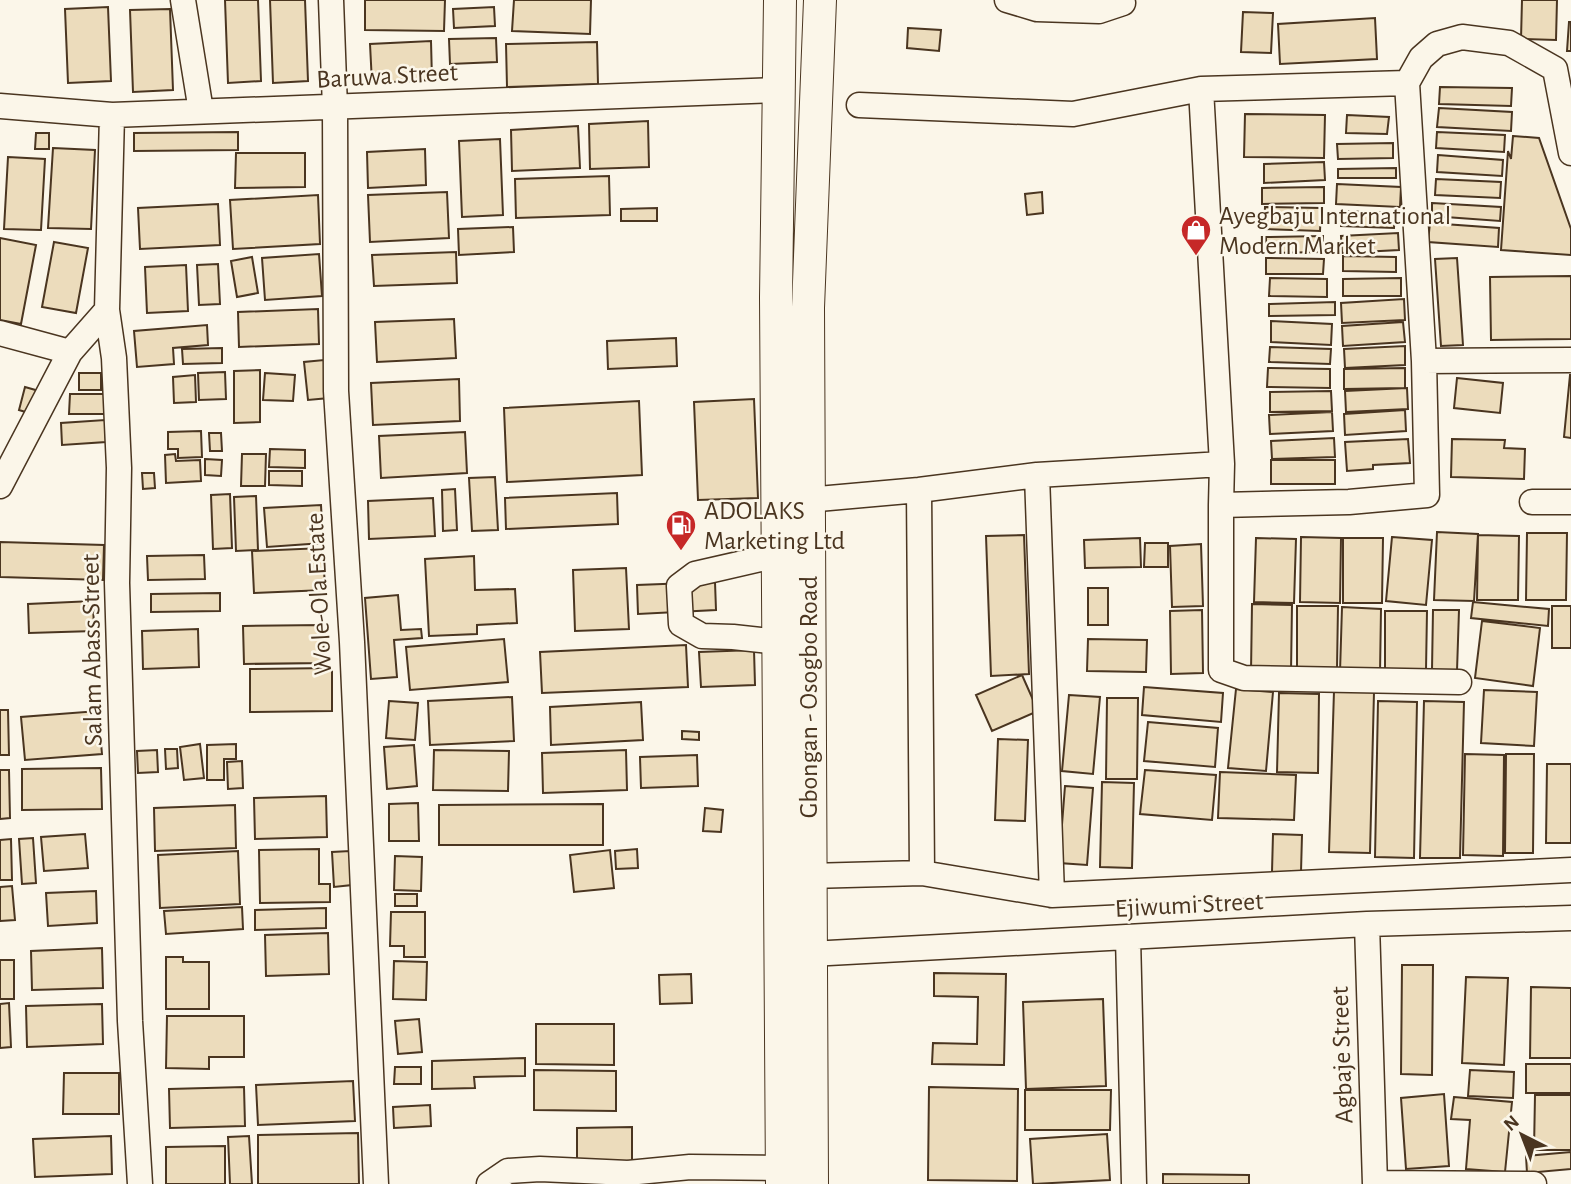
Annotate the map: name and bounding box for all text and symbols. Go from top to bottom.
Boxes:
street label: Baruwa Street [316,59,458,93]
place label: Ayegbaju International Modern Market [1219,203,1451,259]
shop icon: Ayegbaju International Modern Market [1179,213,1213,257]
place label: ADOLAKS Marketing Ltd [704,498,845,554]
fuel station icon: ADOLAKS Marketing Ltd [664,508,698,552]
street label: Wole-Ola Estate [302,512,336,676]
street label: Salam Abass Street [77,554,107,746]
street label: Gbongan - Osogbo Road [796,576,822,818]
street label: Ejiwumi Street [1114,888,1264,922]
street label: Agbaje Street [1327,986,1357,1124]
north arrow [1487,1100,1557,1170]
text: N [1500,1112,1523,1135]

